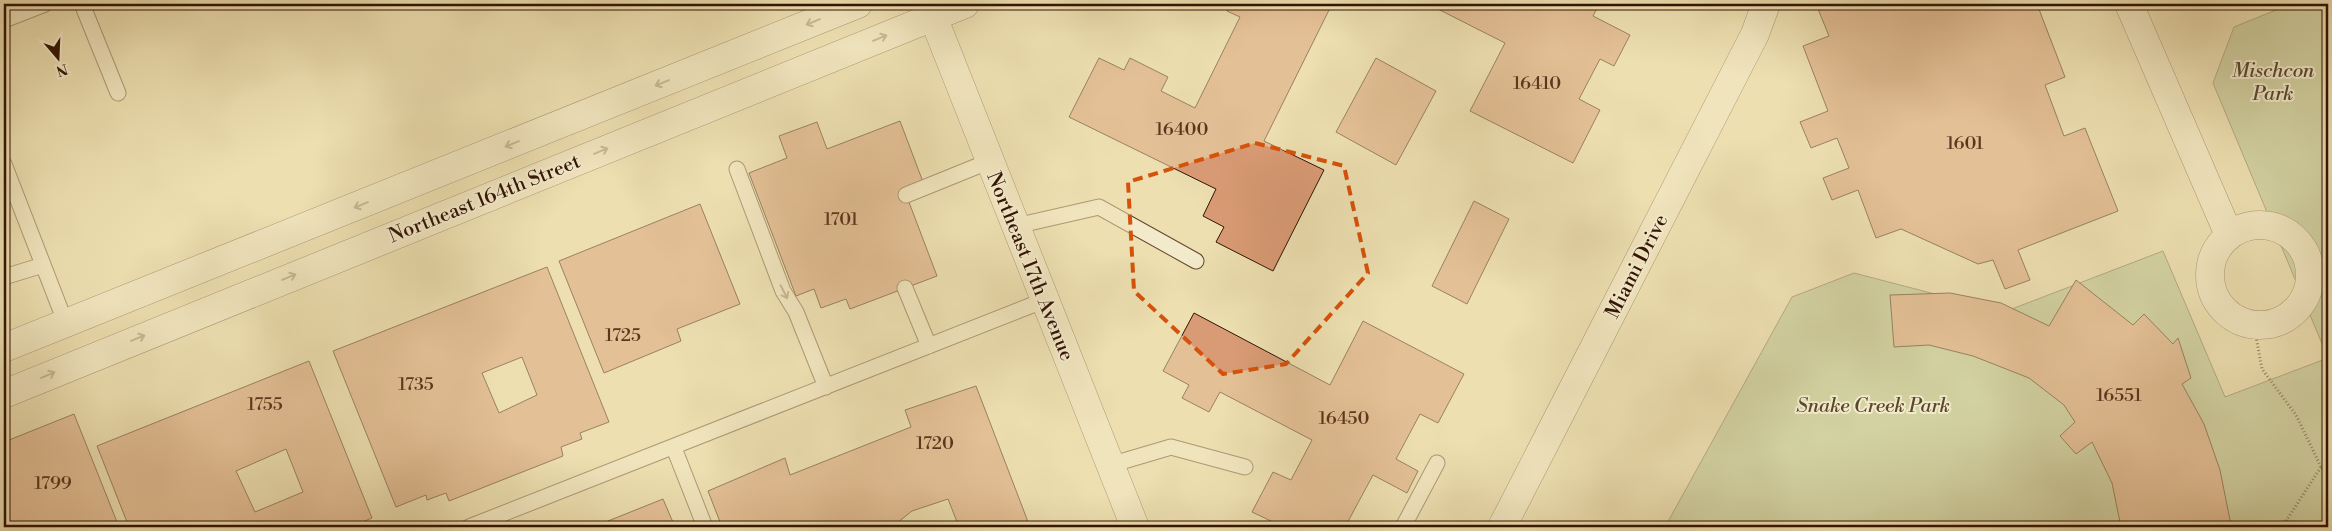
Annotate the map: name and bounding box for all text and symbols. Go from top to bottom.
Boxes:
one-way arrow [806,18,821,27]
north arrow [32,32,82,82]
one-way arrow [872,33,887,42]
text: N [54,59,70,80]
park label: Mischcon Park [2232,59,2315,107]
house number: 16410 [1513,72,1561,95]
one-way arrow [655,79,670,88]
house number: 16400 [1156,118,1209,141]
house number: 1601 [1946,132,1984,155]
one-way arrow [504,140,520,149]
one-way arrow [594,145,609,154]
street label: Northeast 164th Street [385,149,584,249]
street label: Northeast 17th Avenue [980,168,1079,365]
one-way arrow [354,201,369,210]
house number: 1701 [824,208,859,231]
street label: Miami Drive [1600,210,1674,323]
one-way arrow [281,272,296,282]
one-way arrow [780,284,789,299]
house number: 1725 [605,324,641,347]
one-way arrow [130,333,145,342]
one-way arrow [40,370,55,380]
house number: 1735 [398,373,434,396]
house number: 16551 [2096,384,2142,407]
house number: 1755 [247,393,283,416]
park label: Snake Creek Park [1796,394,1950,419]
house number: 16450 [1319,407,1370,430]
house number: 1720 [916,432,954,455]
house number: 1799 [34,472,72,495]

